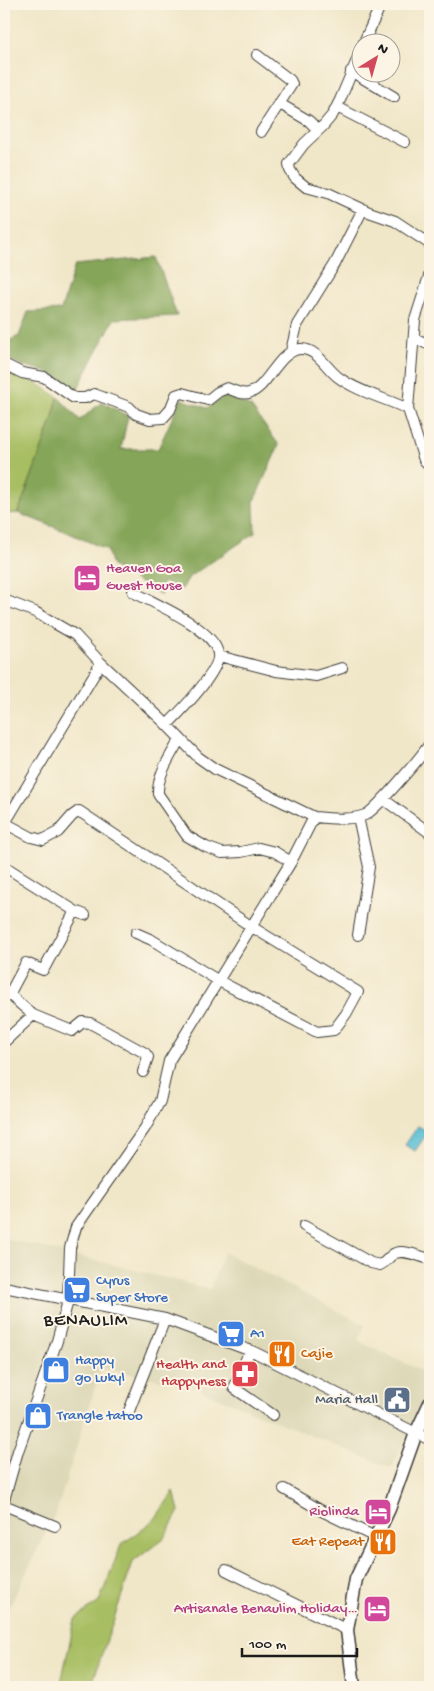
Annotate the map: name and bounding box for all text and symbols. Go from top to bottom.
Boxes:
north arrow [352,32,402,82]
text: N [374,40,391,59]
place label: Heaven Goa Guest House [106,560,182,595]
hotel icon: Heaven Goa Guest House [72,563,102,593]
place label: Cyrus Super Store [96,1272,168,1307]
supermarket icon: Cyrus Super Store [62,1275,92,1305]
district label: BENAULIM [43,1311,128,1332]
supermarket icon: A1 [216,1319,246,1349]
place label: A1 [250,1325,265,1343]
restaurant icon: Cajie [267,1339,297,1369]
place label: Cajie [301,1345,333,1363]
place label: Happy go Lukyl [75,1352,125,1387]
shop icon: Happy go Lukyl [41,1355,71,1385]
place label: Health and Happyness [156,1356,227,1391]
pharmacy icon: Health and Happyness [230,1359,260,1389]
public building icon: Maria Hall [382,1385,412,1415]
place label: Maria Hall [315,1391,378,1409]
shop icon: Trangle tatoo [23,1401,53,1431]
place label: Trangle tatoo [56,1407,143,1425]
hotel icon: Riolinda [363,1497,393,1527]
place label: Riolinda [309,1503,360,1521]
restaurant icon: Eat Repeat [368,1527,398,1557]
place label: Eat Repeat [291,1533,366,1551]
hotel icon: Artisanale Benaulim Holiday… [362,1594,392,1624]
place label: Artisanale Benaulim Holiday… [174,1600,358,1618]
scale bar [242,1626,356,1658]
text: 100 m [248,1636,287,1654]

